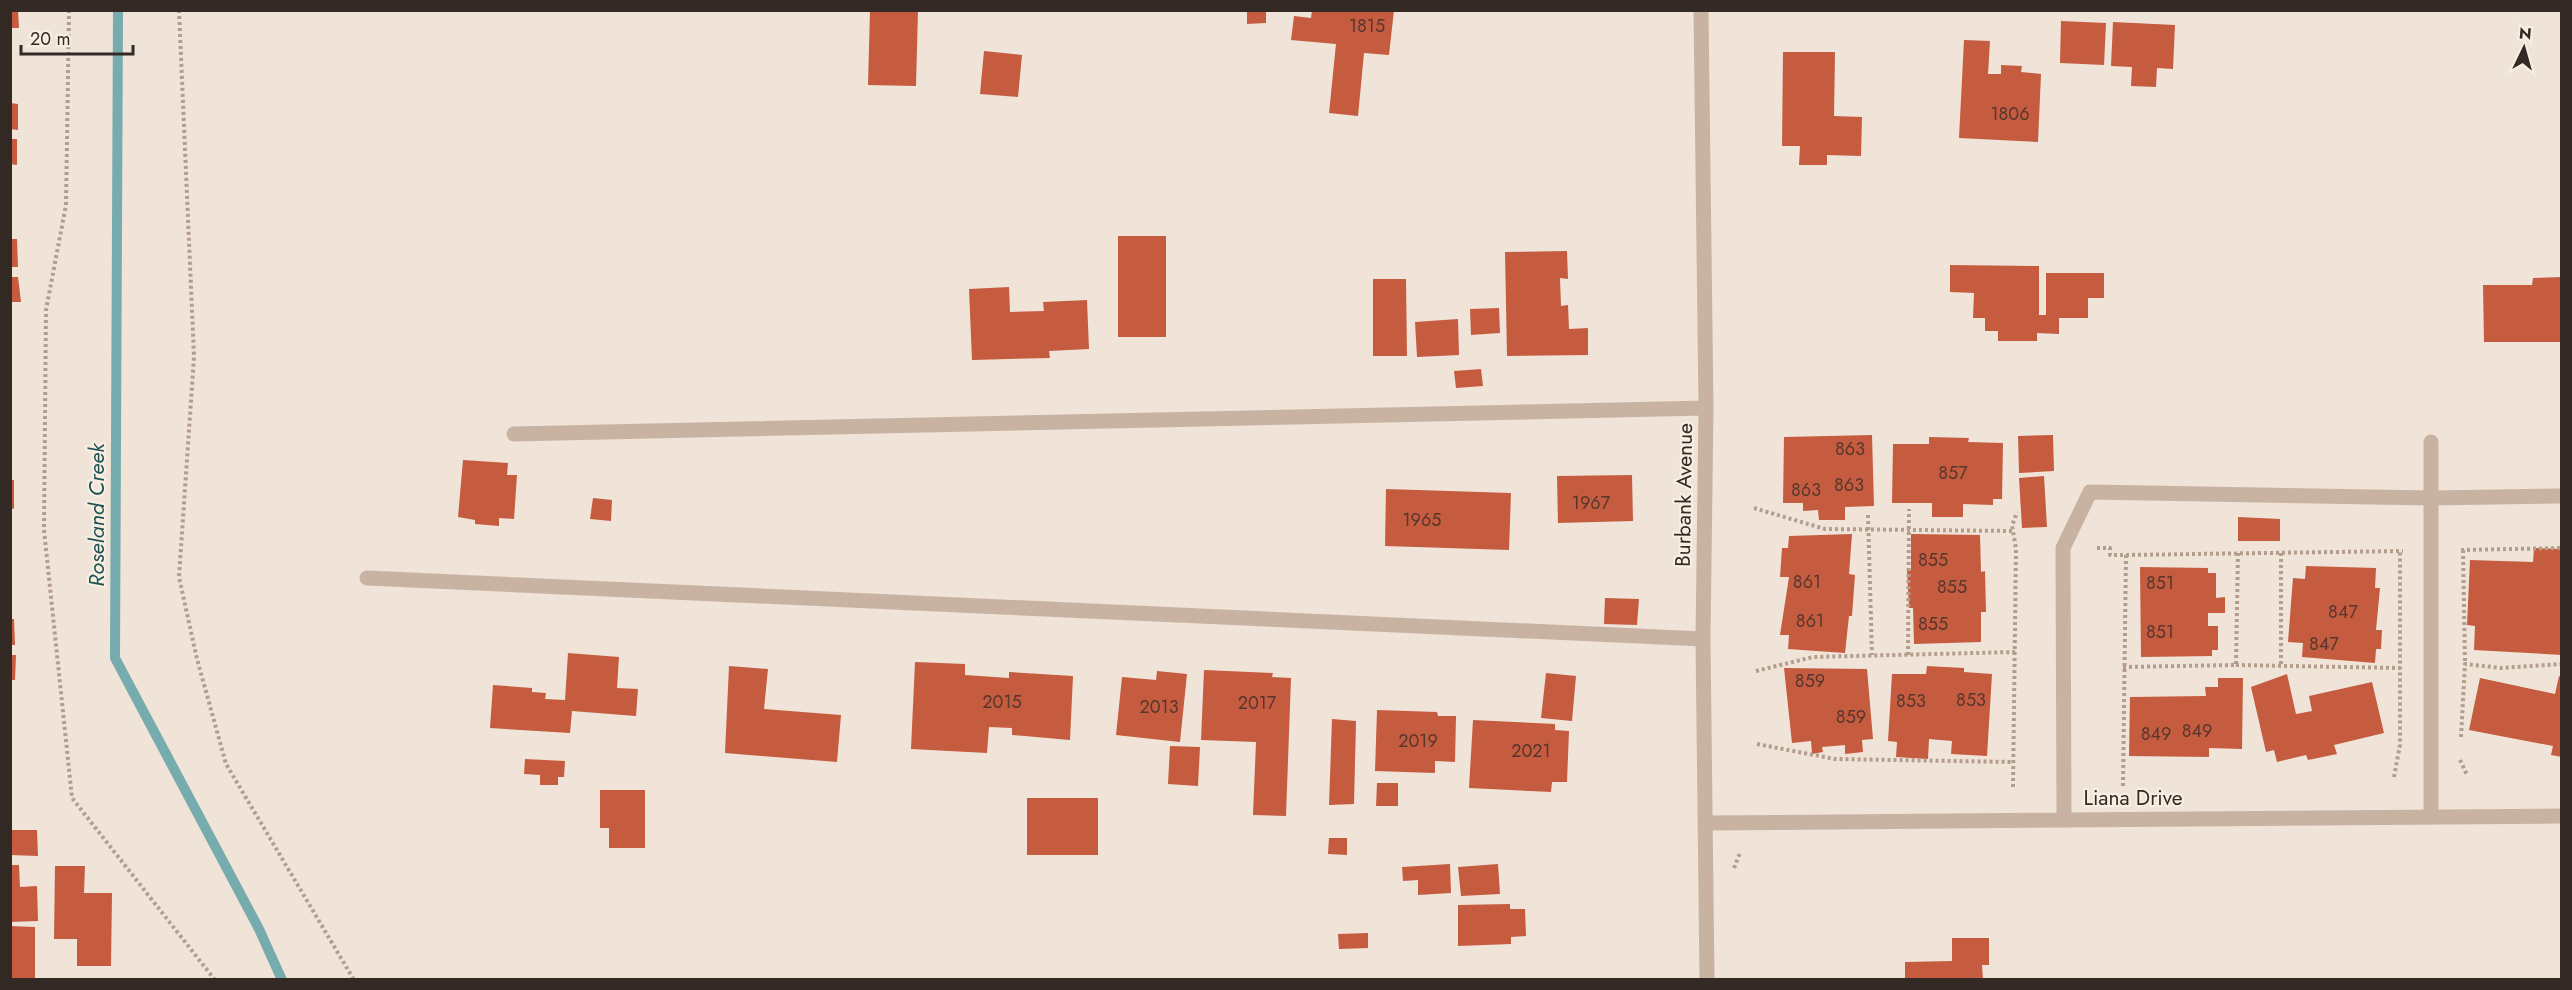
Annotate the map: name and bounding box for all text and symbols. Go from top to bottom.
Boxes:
house number: 1815 [1349,13,1385,39]
scale bar [21,18,134,56]
north arrow [2494,18,2554,78]
text: N [2518,22,2533,46]
text: 20 m [30,26,70,52]
house number: 1806 [1990,101,2030,127]
street label: Burbank Avenue [1668,423,1700,567]
house number: 863 [1835,436,1865,462]
water label: Roseland Creek [80,442,112,587]
house number: 857 [1938,460,1968,486]
house number: 863 [1834,472,1864,498]
house number: 863 [1791,477,1821,503]
house number: 1967 [1572,490,1611,516]
house number: 1965 [1403,507,1442,533]
house number: 855 [1918,547,1948,573]
house number: 861 [1793,569,1821,595]
house number: 851 [2146,570,2174,596]
house number: 855 [1937,574,1967,600]
house number: 847 [2328,599,2358,625]
house number: 861 [1796,608,1824,634]
house number: 855 [1918,611,1948,637]
house number: 851 [2146,619,2174,645]
house number: 847 [2309,631,2339,657]
house number: 859 [1795,668,1825,694]
house number: 853 [1956,687,1986,713]
house number: 853 [1896,688,1926,714]
house number: 2015 [982,689,1022,715]
house number: 2017 [1238,690,1277,716]
house number: 2013 [1140,694,1179,720]
house number: 859 [1836,704,1866,730]
house number: 849 [2182,718,2212,744]
house number: 849 [2141,721,2171,747]
house number: 2019 [1398,728,1438,754]
house number: 2021 [1511,738,1551,764]
street label: Liana Drive [2083,783,2183,813]

